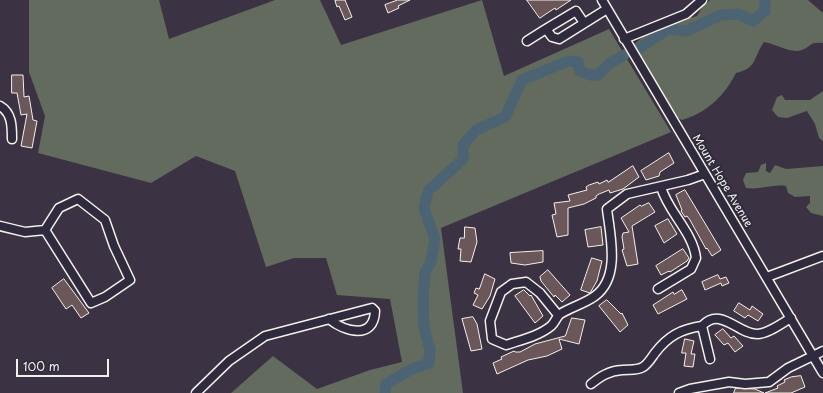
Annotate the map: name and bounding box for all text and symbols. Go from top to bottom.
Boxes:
street label: Mount Hope Avenue [689,132,755,230]
scale bar [18,351,111,377]
text: 100 m [23,357,60,375]

